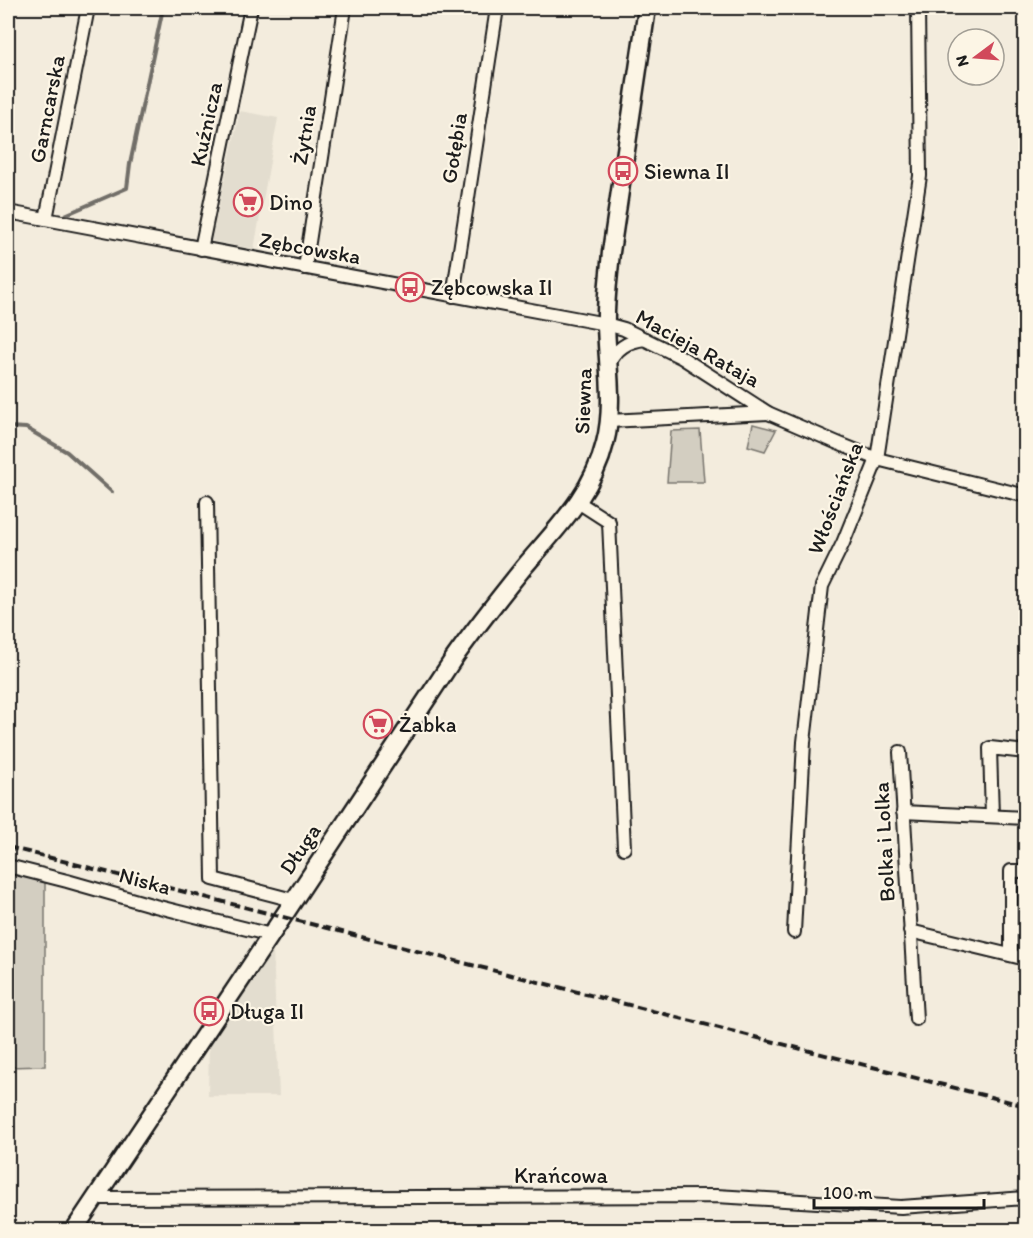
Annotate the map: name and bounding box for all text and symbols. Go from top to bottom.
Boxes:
north arrow [946,27,1006,87]
street label: Garncarska [23,52,71,165]
text: N [951,53,973,69]
street label: Kuźnicza [184,79,228,169]
street label: Żytnia [286,103,322,167]
street label: Gołębia [435,110,473,186]
bus stop icon: Siewna II [607,155,639,187]
place label: Siewna II [644,158,729,185]
supermarket icon: Dino [232,186,264,218]
place label: Dino [269,189,313,216]
street label: Zębcowska [257,226,363,270]
bus stop icon: Zębcowska II [394,271,426,303]
place label: Zębcowska II [431,274,552,301]
street label: Macieja Rataja [631,303,765,393]
street label: Siewna [568,367,598,435]
street label: Włościańska [801,437,869,558]
supermarket icon: Żabka [362,708,394,740]
place label: Żabka [399,711,457,738]
street label: Bolka i Lolka [867,781,901,903]
street label: Długa [273,818,327,879]
street label: Niska [116,861,174,901]
bus stop icon: Długa II [193,995,225,1027]
place label: Długa II [230,998,304,1025]
street label: Krańcowa [514,1162,609,1189]
scale bar [814,1172,984,1210]
text: 100 m [823,1182,873,1204]

